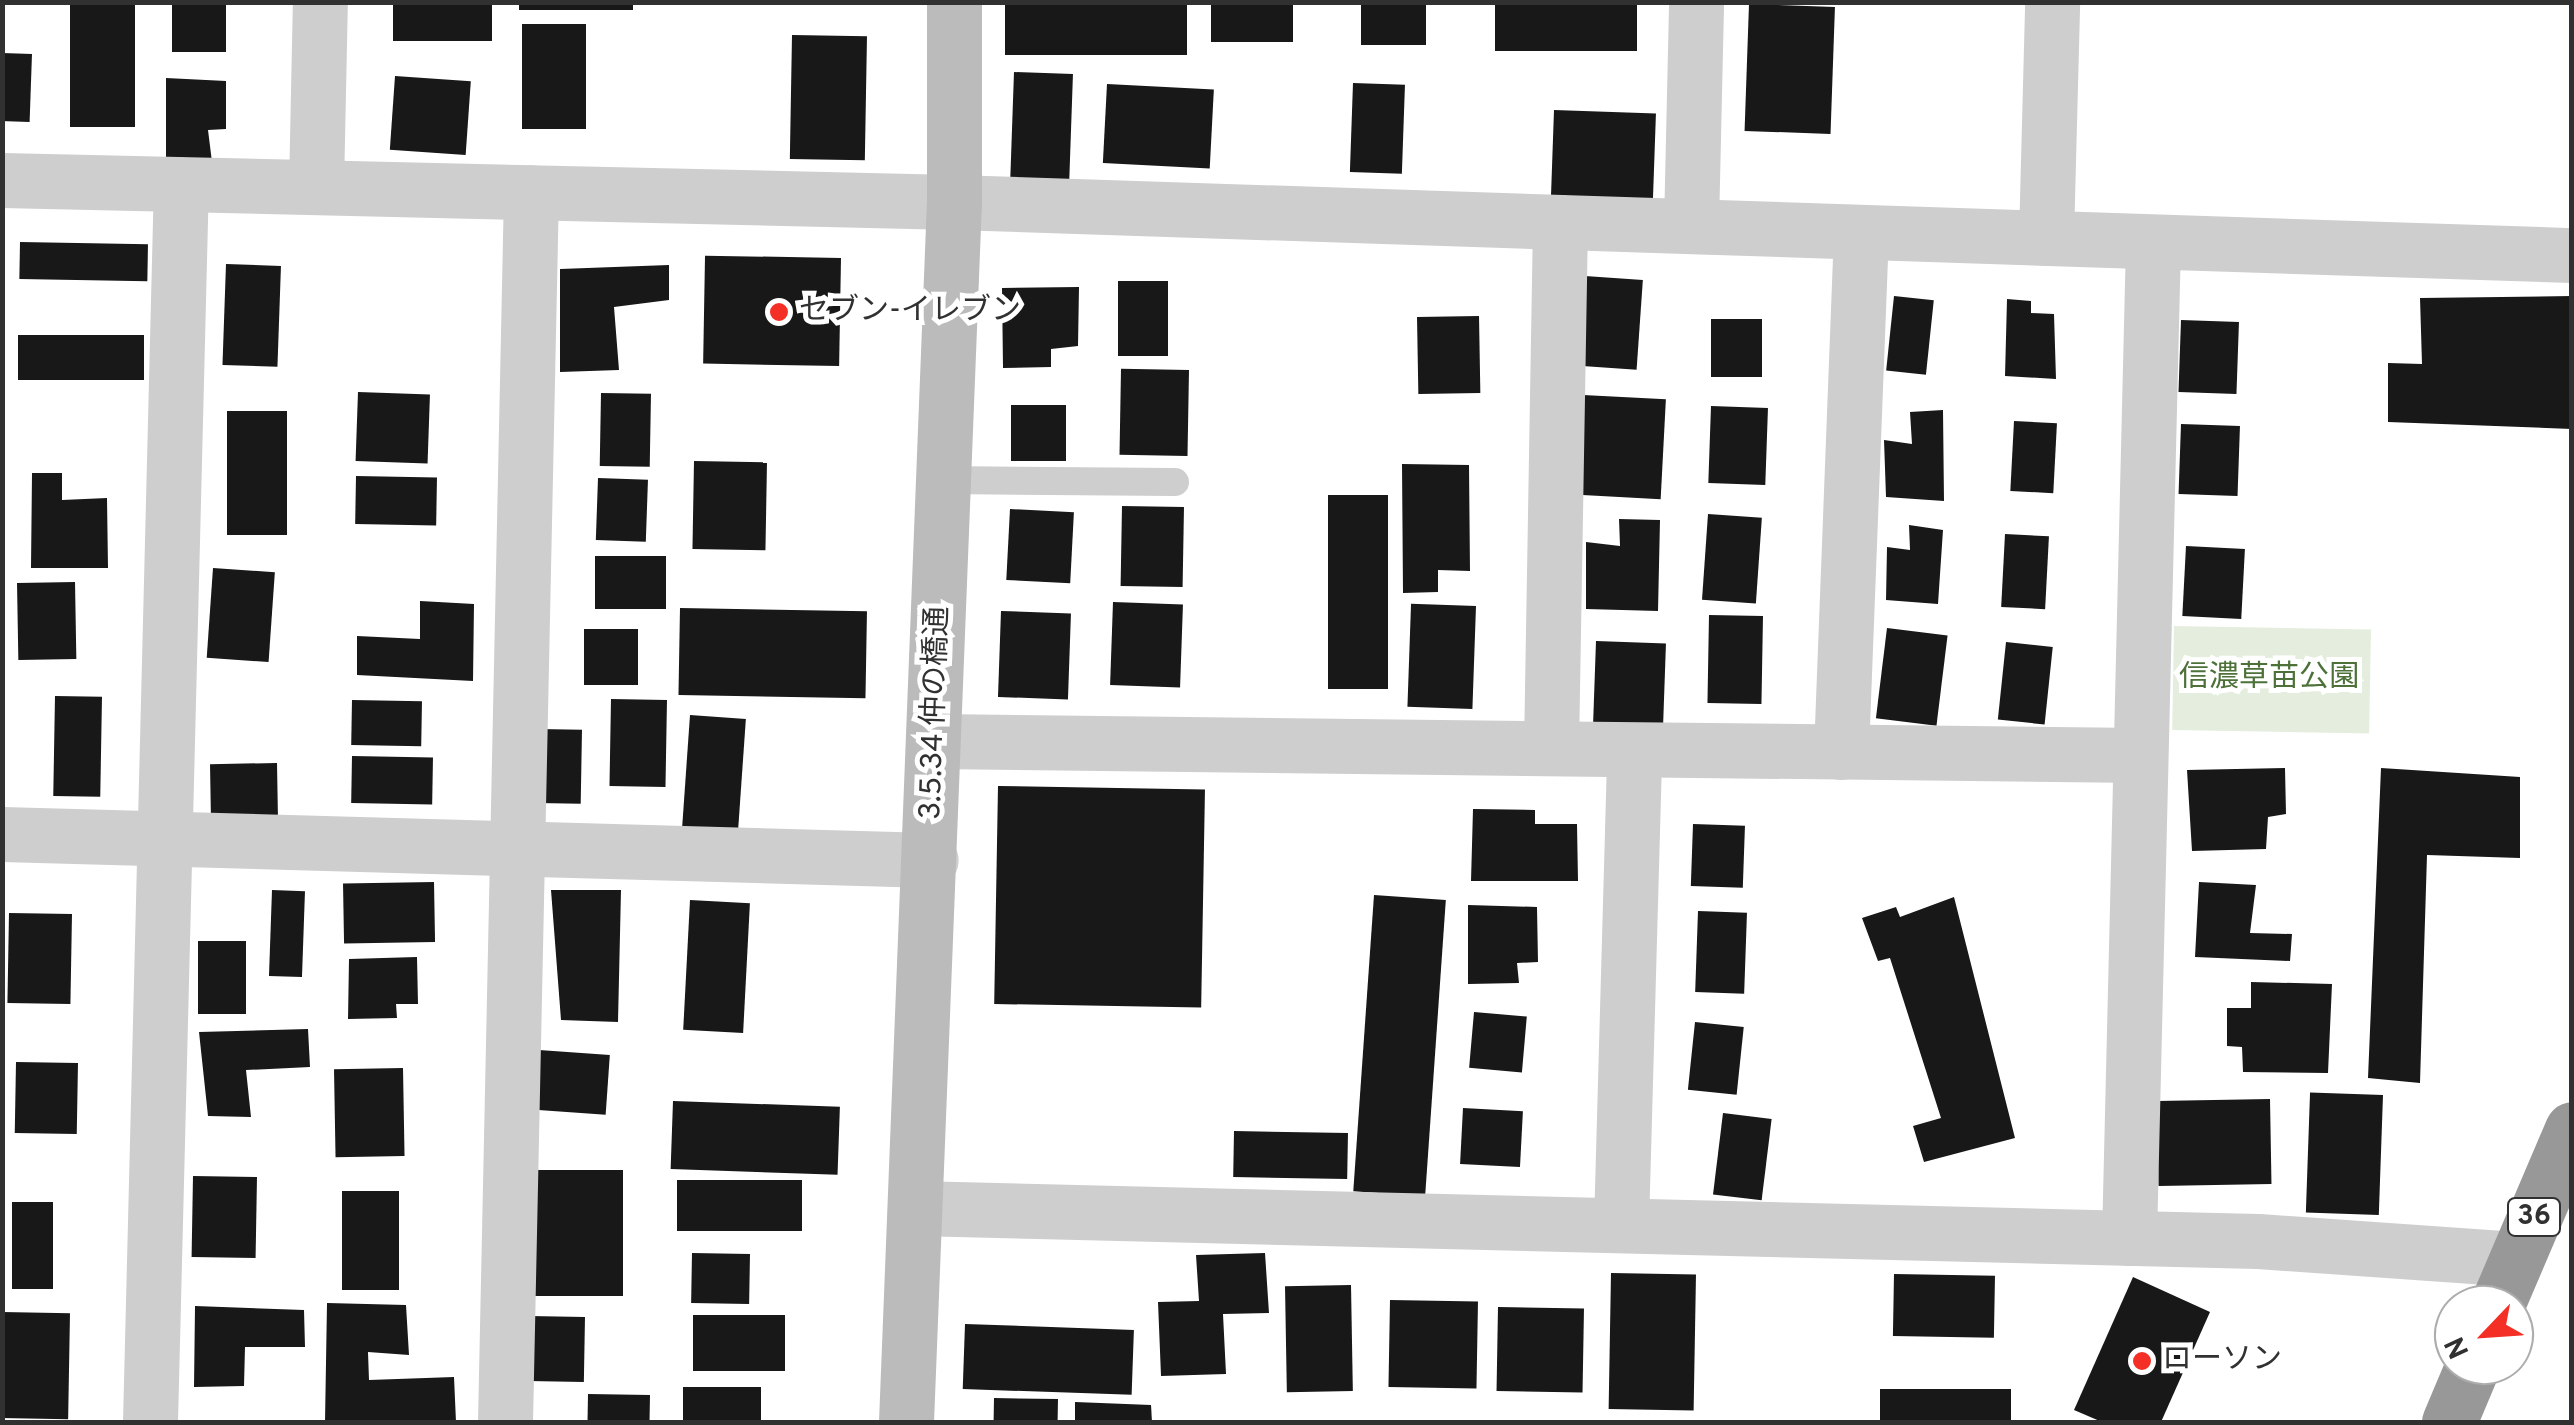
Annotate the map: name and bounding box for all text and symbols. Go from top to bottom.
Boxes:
place label: セブン-イレブン [799,294,1021,330]
marker: セブン-イレブン [768,301,790,323]
street label: 3.5.34 仲の橋通 [914,606,958,820]
park label: 信濃草苗公園 [2179,661,2359,697]
road number: 36 [2506,1194,2562,1240]
north arrow [2434,1285,2534,1385]
text: N [2438,1330,2479,1364]
place label: ローソン [2162,1343,2282,1379]
marker: ローソン [2131,1350,2153,1372]

